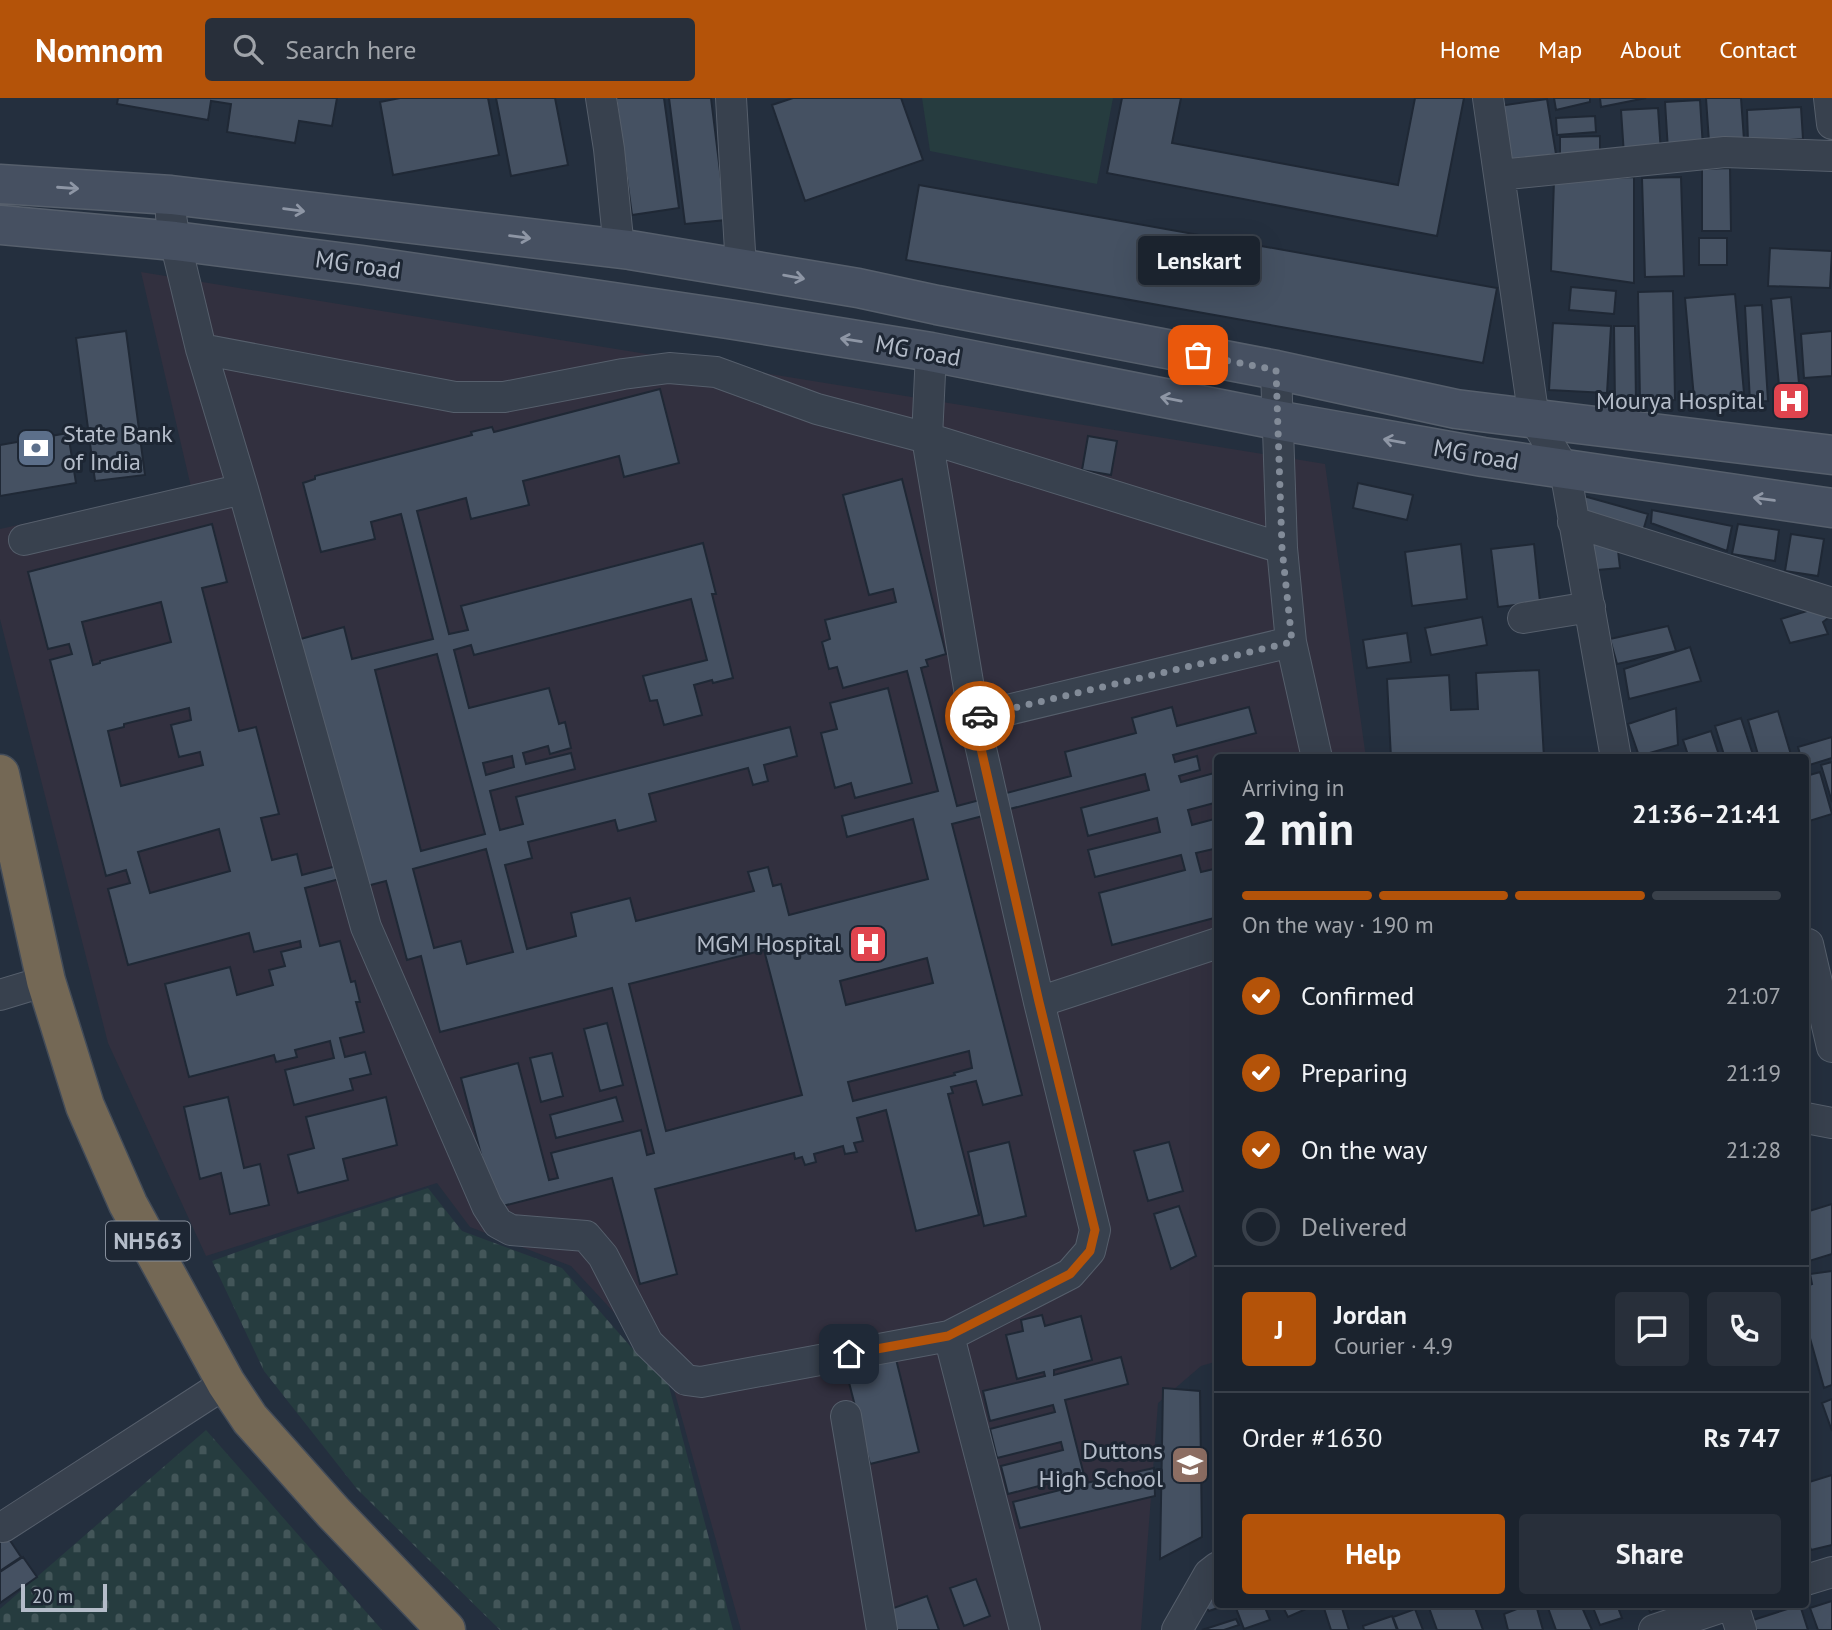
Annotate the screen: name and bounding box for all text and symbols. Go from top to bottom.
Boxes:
search box [205,18,695,81]
text: Nomnom [35,28,163,71]
icon: search [229,30,267,68]
text: Search here [285,33,416,66]
text: Home [1440,34,1500,65]
text: Map [1538,34,1582,65]
text: About [1620,34,1681,65]
text: Contact [1719,34,1797,65]
one-way arrow [56,182,79,195]
one-way arrow [283,204,305,217]
one-way arrow [509,231,531,244]
callout: Lenskart [1137,236,1259,285]
street label: MG road [313,243,403,286]
text: Lenskart [1157,246,1241,275]
one-way arrow [782,271,805,284]
pin [1168,325,1228,385]
street label: MG road [873,328,963,373]
one-way arrow [840,333,863,346]
icon: bag [1179,336,1217,374]
hospital icon: Mourya Hospital [1770,380,1812,422]
place label: Mourya Hospital [1596,385,1764,416]
one-way arrow [1160,392,1183,406]
place label: State Bank of India [63,418,173,477]
bank icon: State Bank of India [15,427,57,469]
street label: MG road [1431,432,1521,477]
one-way arrow [1383,434,1406,448]
one-way arrow [1754,492,1776,505]
courier [945,681,1015,751]
icon: car [961,697,999,735]
text: Arriving in [1242,773,1344,802]
text: 21:36–21:41 [1632,797,1781,830]
text: 2 min [1242,798,1354,858]
text: On the way · 190 m [1242,910,1434,939]
hospital icon: MGM Hospital [847,923,889,965]
place label: MGM Hospital [696,928,841,959]
icon: check [1242,977,1280,1015]
text: Confirmed [1301,979,1414,1012]
text: 21:07 [1726,981,1781,1010]
icon: check [1242,1054,1280,1092]
text: Preparing [1301,1056,1408,1089]
text: 21:19 [1726,1058,1781,1087]
icon: check [1242,1131,1280,1169]
text: On the way [1301,1133,1427,1166]
text: 21:28 [1726,1135,1781,1164]
text: Delivered [1301,1210,1407,1243]
road number: NH563 [106,1222,190,1260]
button: chat [1615,1292,1689,1366]
button: phone [1707,1292,1781,1366]
text: Jordan [1334,1298,1407,1331]
text: J [1275,1313,1283,1346]
pin [819,1324,879,1384]
text: Courier · 4.9 [1334,1331,1453,1360]
icon: home [830,1335,868,1373]
text: Order #1630 [1242,1421,1382,1454]
text: Rs 747 [1704,1421,1781,1454]
place label: Duttons High School [1039,1435,1163,1494]
school or university icon: Duttons High School [1169,1444,1211,1486]
button: Help [1242,1514,1505,1594]
button: Share [1519,1514,1781,1594]
scale bar [21,1581,107,1613]
text: 20 m [32,1584,73,1608]

